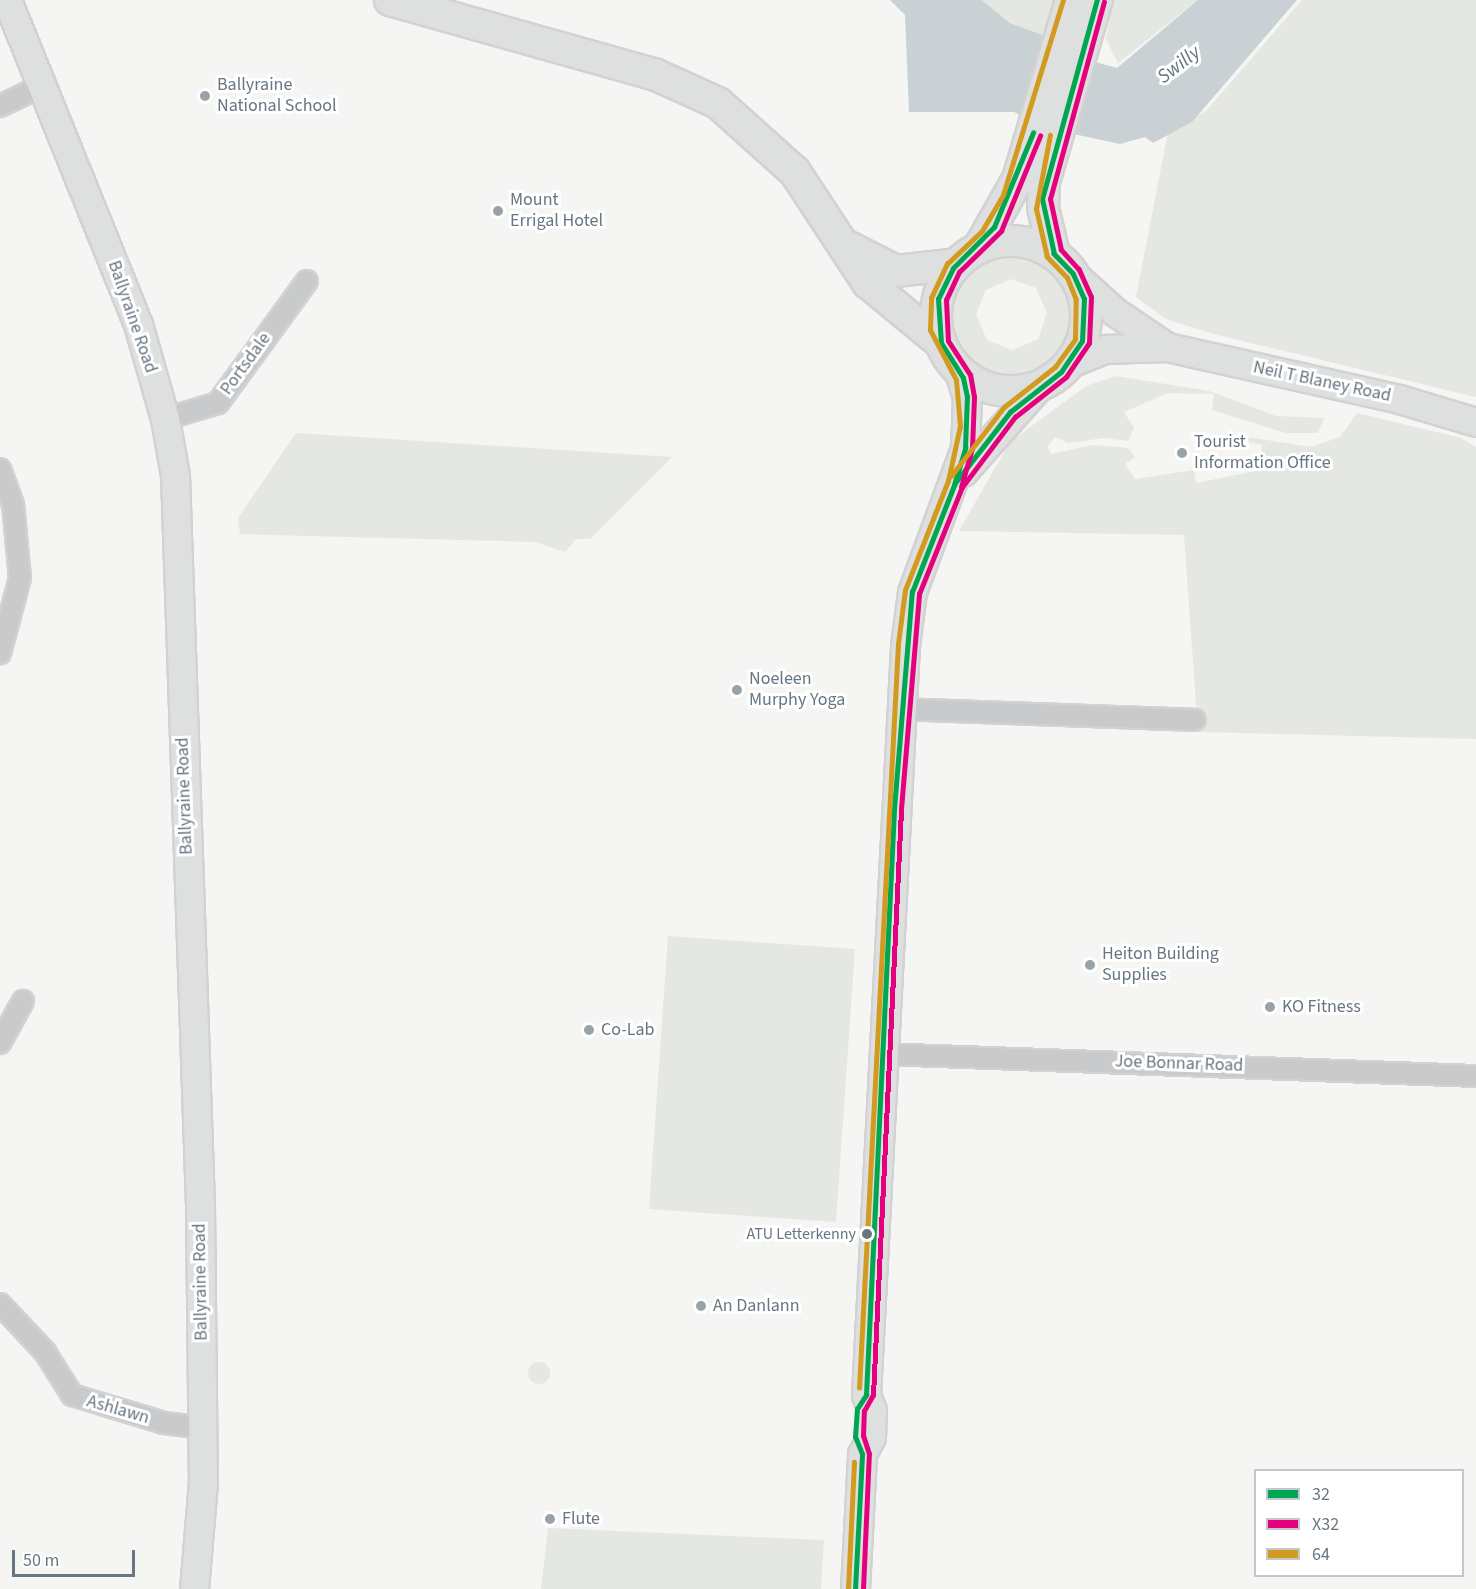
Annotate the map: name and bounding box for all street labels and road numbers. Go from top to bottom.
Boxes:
street label: Ballyraine Road [103,258,161,376]
street label: Portsdale [216,329,276,399]
street label: Neil T Blaney Road [1251,357,1393,407]
street label: Ballyraine Road [172,737,198,855]
street label: Joe Bonnar Road [1114,1051,1244,1077]
street label: Ballyraine Road [189,1223,213,1341]
street label: Ashlawn [84,1391,152,1429]

